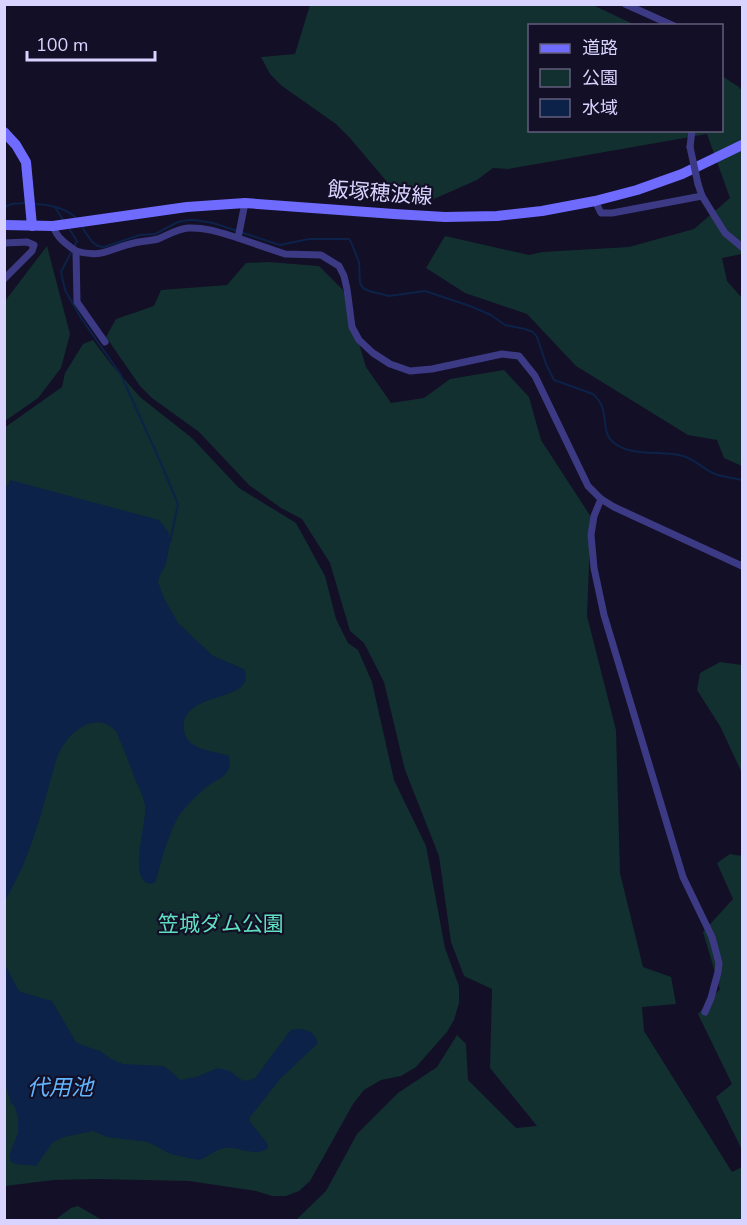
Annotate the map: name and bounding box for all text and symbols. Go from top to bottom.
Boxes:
scale bar [27,24,154,62]
legend [528,24,723,132]
text: 100 m [36,33,88,57]
text: 道路 [582,36,618,60]
text: 公園 [582,66,618,90]
text: 水域 [582,96,618,120]
street label: 飯塚穂波線 [327,175,433,211]
park label: 笠城ダム公園 [158,910,284,938]
water label: 代用池 [27,1073,95,1103]

